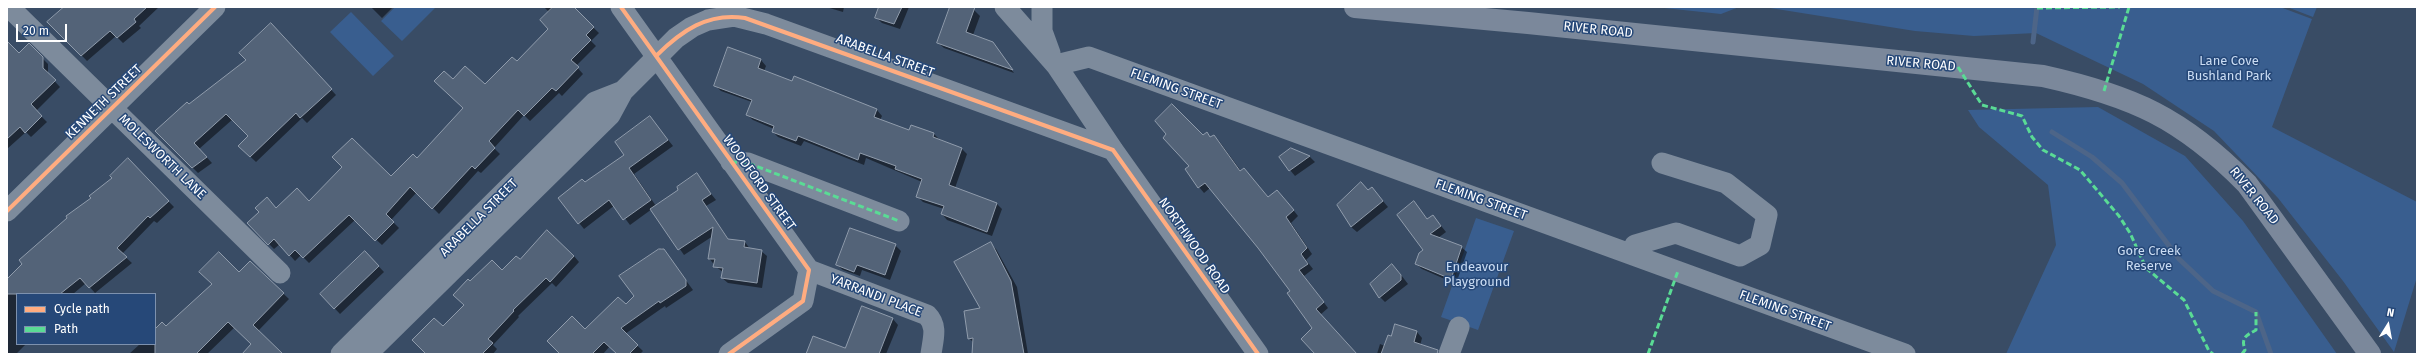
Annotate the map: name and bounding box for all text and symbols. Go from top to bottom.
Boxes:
scale bar [18,16,69,42]
street label: RIVER ROAD [1563,19,1633,41]
text: 20 m [23,24,49,38]
street label: ARABELLA STREET [834,31,936,81]
street label: RIVER ROAD [1886,53,1956,75]
park label: Lane Cove Bushland Park [2187,53,2271,84]
street label: KENNETH STREET [62,62,146,142]
street label: FLEMING STREET [1128,65,1224,113]
street label: MOLESWORTH LANE [115,111,209,203]
street label: WOODFORD STREET [719,132,799,234]
street label: RIVER ROAD [2226,164,2282,228]
street label: ARABELLA STREET [437,176,521,260]
street label: FLEMING STREET [1433,176,1529,224]
street label: NORTHWOOD ROAD [1155,195,1233,297]
park label: Gore Creek Reserve [2117,243,2181,274]
park label: Endeavour Playground [1444,259,1510,290]
street label: YARRANDI PLACE [828,271,924,321]
street label: FLEMING STREET [1737,287,1833,335]
legend [16,293,156,345]
text: Cycle path [54,302,110,316]
north arrow [2368,305,2408,345]
text: N [2386,306,2395,320]
text: Path [54,322,78,336]

